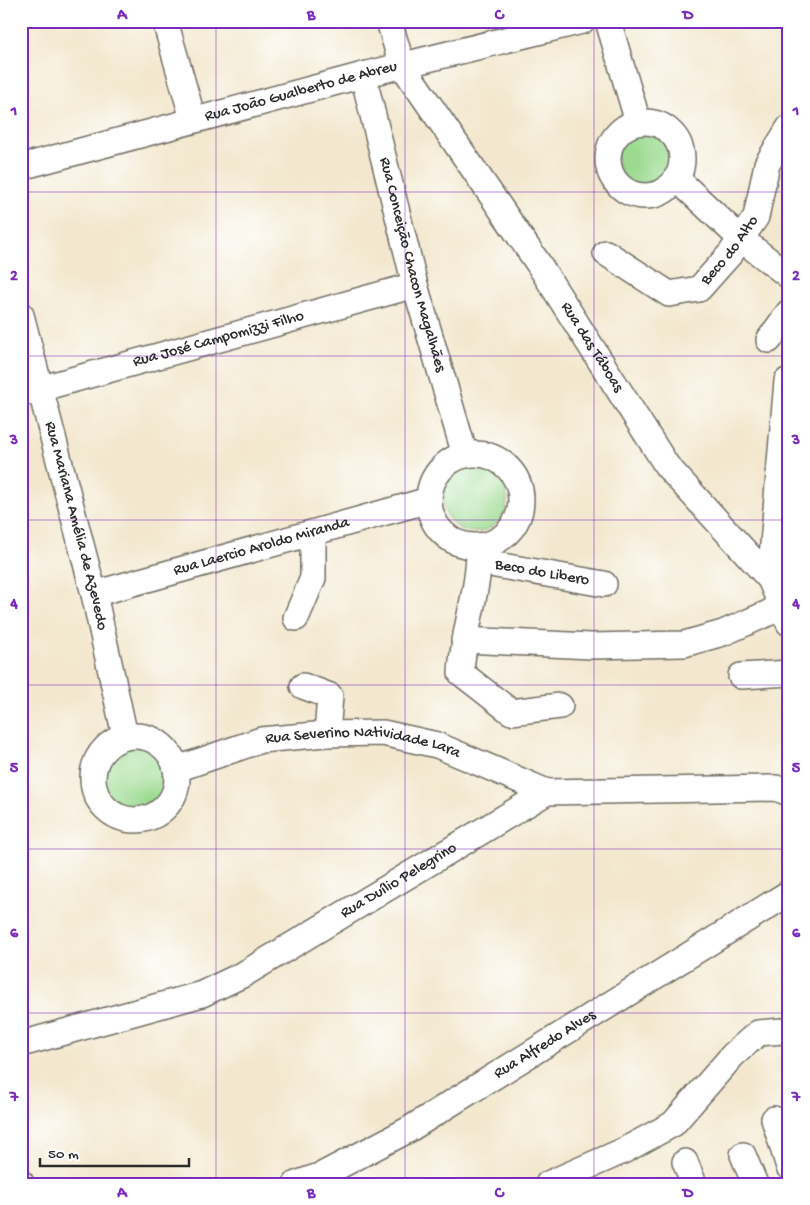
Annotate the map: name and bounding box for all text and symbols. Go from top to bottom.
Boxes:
text: A [116,7,128,26]
text: B [306,7,316,26]
text: C [494,7,505,26]
text: D [681,7,694,26]
street label: Rua João Gualberto de Abreu [203,57,400,127]
text: 1 [10,103,17,122]
text: 1 [792,103,799,122]
street label: Rua Conceição Chacon Magalhães [374,156,450,375]
street label: Beco do Alto [696,212,763,290]
text: 2 [10,268,18,287]
text: 2 [792,268,800,287]
street label: Rua das Táboas [556,299,628,397]
street label: Rua José Campomizzi Filho [131,307,306,372]
street label: Rua Mariana Amélia de Azevedo [40,420,111,632]
text: 3 [9,432,18,451]
text: 3 [791,432,800,451]
street label: Rua Laercio Aroldo Miranda [171,513,353,581]
street label: Beco do Libero [492,555,591,591]
text: 4 [9,596,18,615]
text: 4 [791,596,800,615]
street label: Rua Severino Natividade Lara [265,724,464,764]
text: 5 [10,760,19,779]
text: 5 [792,760,801,779]
street label: Rua Duílio Pelegrino [337,839,460,923]
text: 6 [10,925,19,944]
text: 6 [792,925,801,944]
street label: Rua Alfredo Alves [491,1005,600,1083]
text: 7 [9,1089,19,1108]
text: 7 [791,1089,801,1108]
scale bar [40,1135,189,1167]
text: 50 m [48,1146,79,1164]
text: A [116,1185,128,1204]
text: B [306,1185,316,1204]
text: C [494,1185,505,1204]
text: D [681,1185,694,1204]

